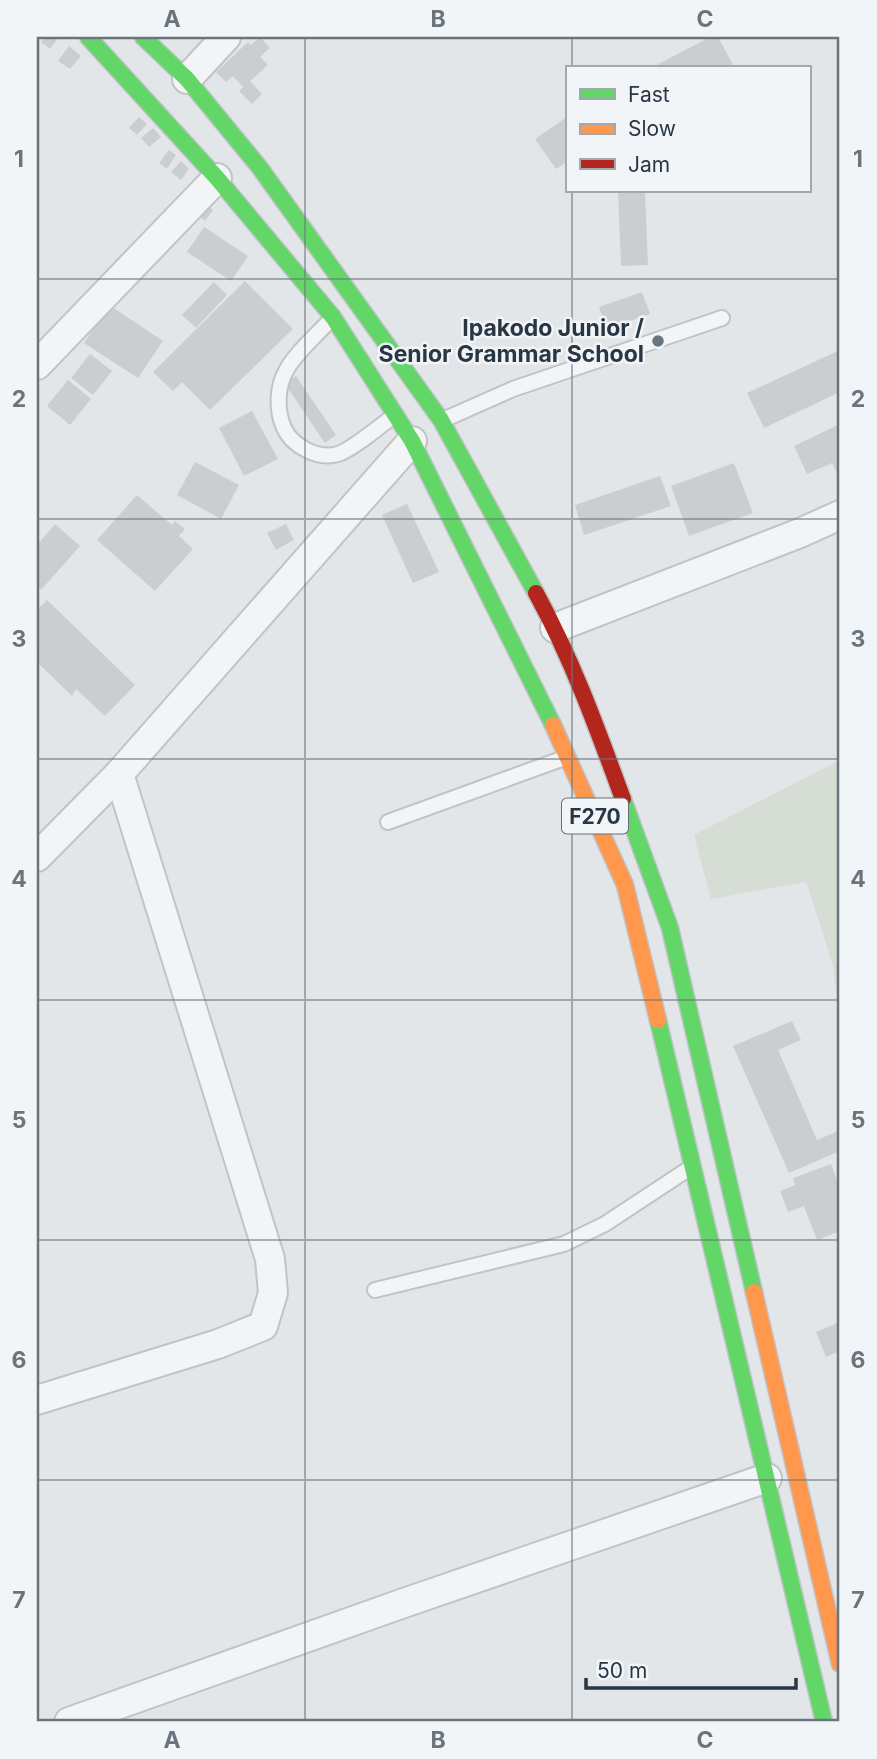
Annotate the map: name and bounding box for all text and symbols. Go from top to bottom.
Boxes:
text: A [163,5,181,33]
text: B [430,5,446,33]
text: C [696,5,714,33]
legend [566,66,810,192]
text: Fast [628,82,670,107]
text: Slow [628,116,676,141]
text: 1 [14,145,24,173]
text: 1 [853,145,863,173]
text: Jam [628,152,670,177]
place label: Ipakodo Junior / Senior Grammar School [379,314,644,368]
marker: Ipakodo Junior / Senior Grammar School [650,333,666,349]
text: 2 [12,385,26,413]
text: 2 [851,385,865,413]
text: 3 [12,625,26,653]
text: 3 [851,625,865,653]
road number: F270 [562,798,628,834]
text: 4 [11,865,27,893]
text: 4 [850,865,866,893]
text: 5 [12,1106,26,1134]
text: 5 [851,1106,865,1134]
text: 6 [12,1346,26,1374]
text: 6 [851,1346,865,1374]
text: 7 [12,1586,26,1614]
text: 7 [851,1586,865,1614]
scale bar [586,1647,796,1691]
text: 50 m [597,1658,647,1683]
text: A [163,1726,181,1754]
text: B [430,1726,446,1754]
text: C [696,1726,714,1754]

